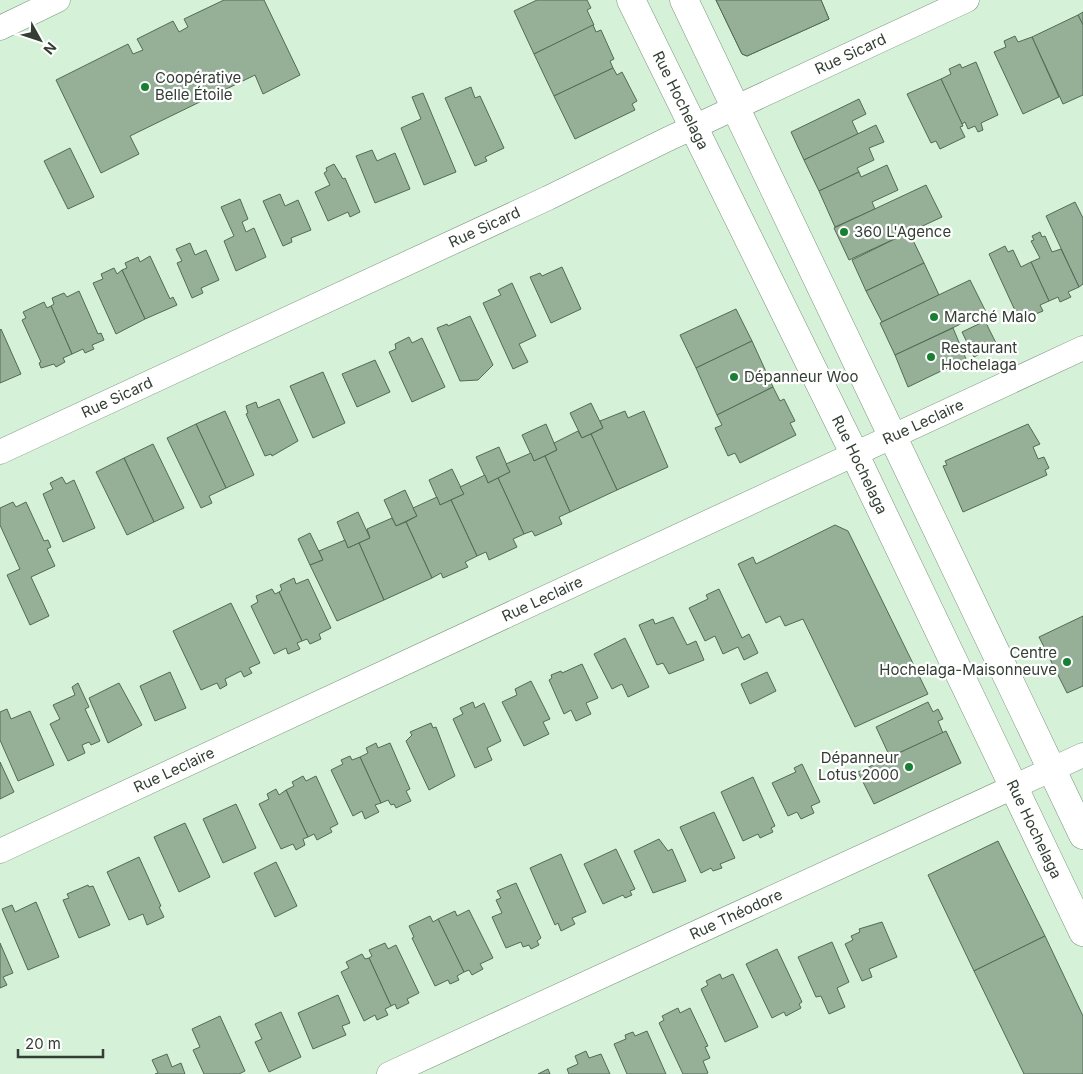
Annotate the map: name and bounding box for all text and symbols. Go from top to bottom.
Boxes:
north arrow [15,15,65,65]
street label: Rue Sicard [812,29,889,78]
text: N [40,39,60,58]
street label: Rue Hochelaga [649,48,713,153]
place label: Coopérative Belle Étoile [155,68,241,104]
marker: Coopérative Belle Étoile [139,81,151,93]
street label: Rue Sicard [446,202,523,252]
place label: 360 L'Agence [854,222,951,241]
marker: 360 L'Agence [838,226,850,238]
place label: Marché Malo [944,307,1036,326]
marker: Marché Malo [928,311,940,323]
place label: Restaurant Hochelaga [941,338,1017,374]
marker: Restaurant Hochelaga [925,351,937,363]
place label: Dépanneur Woo [744,367,859,386]
marker: Dépanneur Woo [728,371,740,383]
street label: Rue Sicard [78,373,156,422]
street label: Rue Leclaire [880,395,967,449]
street label: Rue Hochelaga [828,412,892,517]
street label: Rue Leclaire [499,572,586,626]
place label: Centre Hochelaga-Maisonneuve [879,643,1057,679]
marker: Centre Hochelaga-Maisonneuve [1061,656,1073,668]
street label: Rue Leclaire [130,743,217,797]
place label: Dépanneur Lotus 2000 [818,748,899,784]
marker: Dépanneur Lotus 2000 [903,761,915,773]
street label: Rue Hochelaga [1003,776,1066,882]
street label: Rue Théodore [686,884,785,944]
scale bar [18,1026,102,1058]
text: 20 m [25,1034,61,1053]

